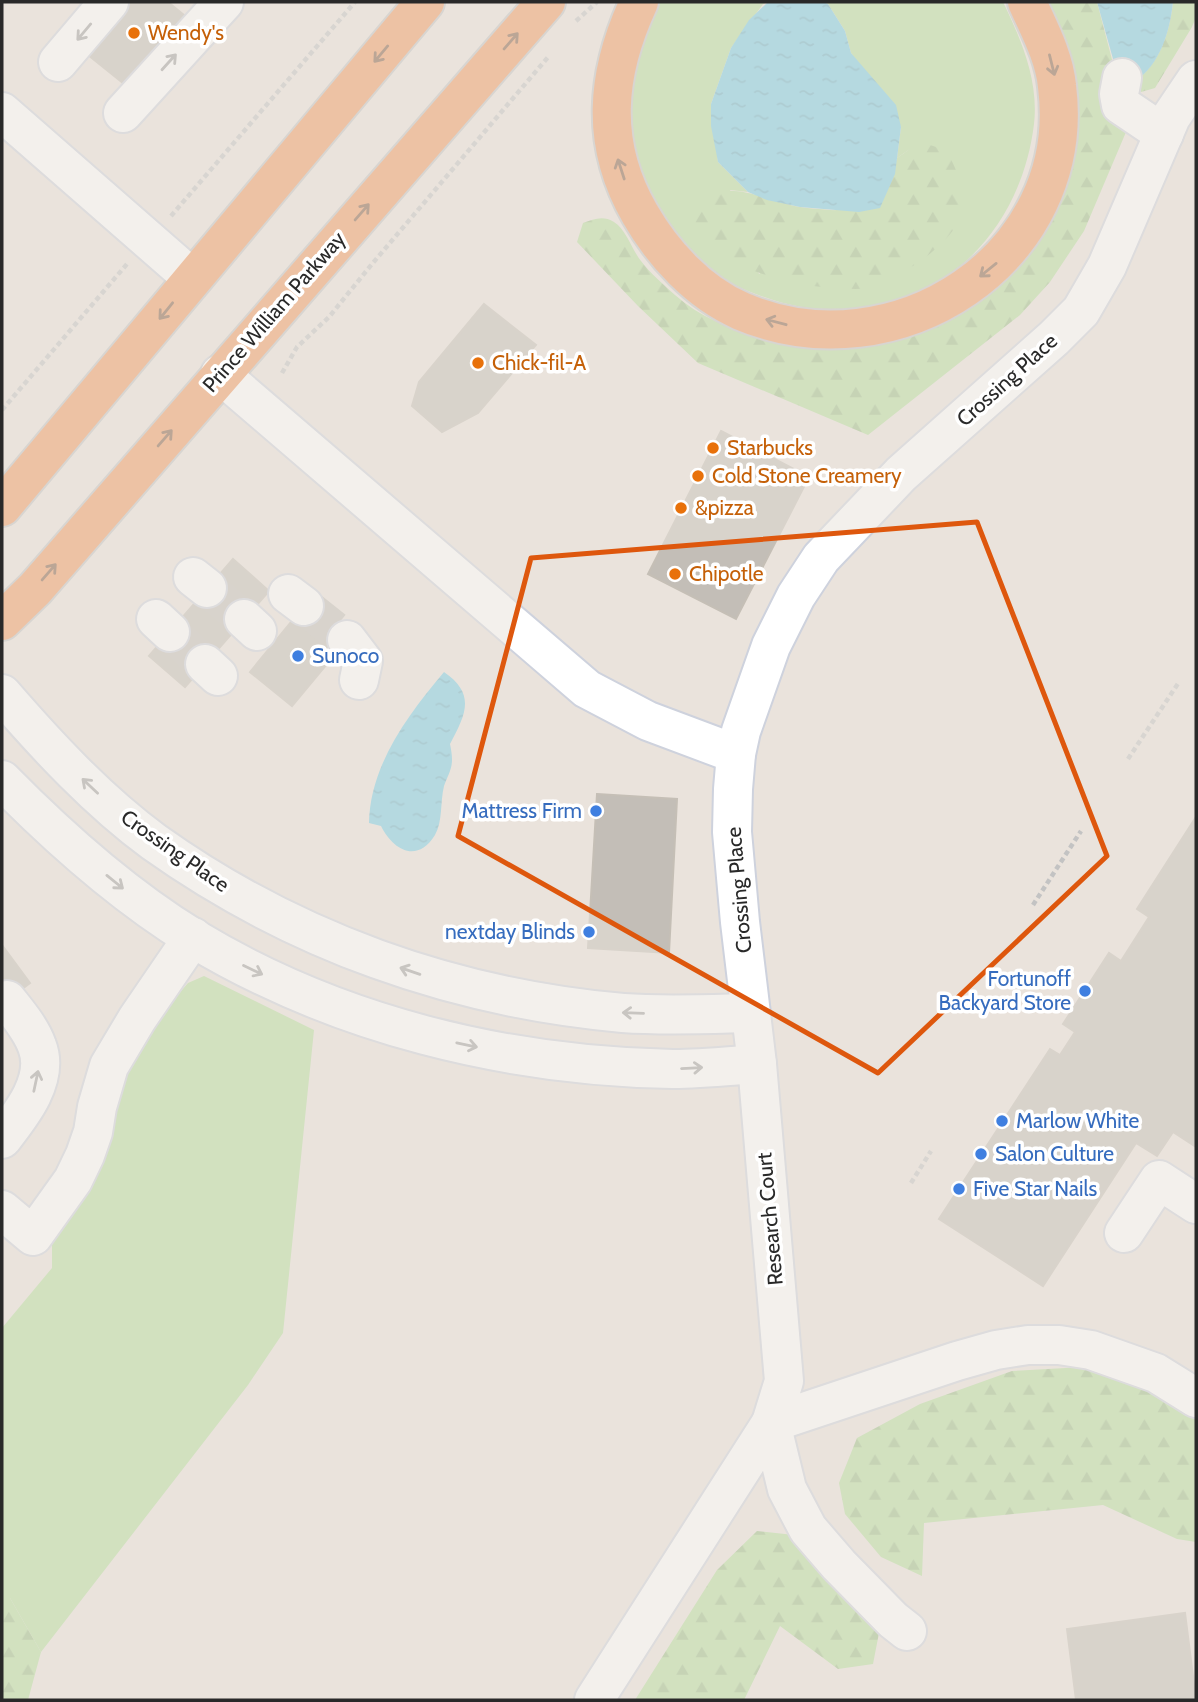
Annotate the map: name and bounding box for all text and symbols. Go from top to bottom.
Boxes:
place label: Wendy's [148,20,224,45]
one-way arrow [76,22,91,40]
marker: Wendy's [126,25,142,41]
one-way arrow [503,32,519,50]
one-way arrow [373,45,389,63]
one-way arrow [161,53,177,71]
one-way arrow [1046,53,1059,76]
one-way arrow [614,159,627,181]
one-way arrow [354,203,370,221]
street label: Prince William Parkway [197,226,350,397]
one-way arrow [979,263,997,278]
one-way arrow [158,301,174,319]
one-way arrow [765,315,788,328]
street label: Crossing Place [951,328,1062,431]
place label: Chick-fil-A [492,350,586,375]
marker: Chick-fil-A [470,355,486,371]
one-way arrow [157,429,173,447]
place label: Starbucks [727,435,813,460]
marker: Starbucks [705,440,721,456]
place label: Cold Stone Creamery [712,463,902,488]
marker: Cold Stone Creamery [690,468,706,484]
place label: &pizza [695,495,754,520]
marker: &pizza [673,500,689,516]
place label: Chipotle [689,561,764,586]
one-way arrow [41,563,57,581]
marker: Chipotle [667,566,683,582]
place label: Sunoco [312,643,379,668]
marker: Sunoco [290,648,306,664]
one-way arrow [82,778,99,795]
place label: Mattress Firm [461,798,582,823]
marker: Mattress Firm [588,803,604,819]
street label: Crossing Place [116,804,234,897]
street label: Crossing Place [721,826,756,954]
one-way arrow [105,874,123,889]
place label: nextday Blinds [445,919,575,944]
marker: nextday Blinds [581,924,597,940]
one-way arrow [242,963,263,977]
one-way arrow [399,964,421,977]
place label: Fortunoff Backyard Store [939,966,1071,1015]
marker: Fortunoff Backyard Store [1077,983,1093,999]
one-way arrow [622,1006,645,1019]
one-way arrow [455,1038,478,1052]
one-way arrow [681,1061,703,1074]
one-way arrow [30,1070,43,1093]
place label: Marlow White [1016,1108,1140,1133]
marker: Marlow White [994,1113,1010,1129]
place label: Salon Culture [995,1141,1114,1166]
marker: Salon Culture [973,1146,989,1162]
street label: Research Court [751,1151,788,1287]
place label: Five Star Nails [973,1176,1097,1201]
marker: Five Star Nails [951,1181,967,1197]

